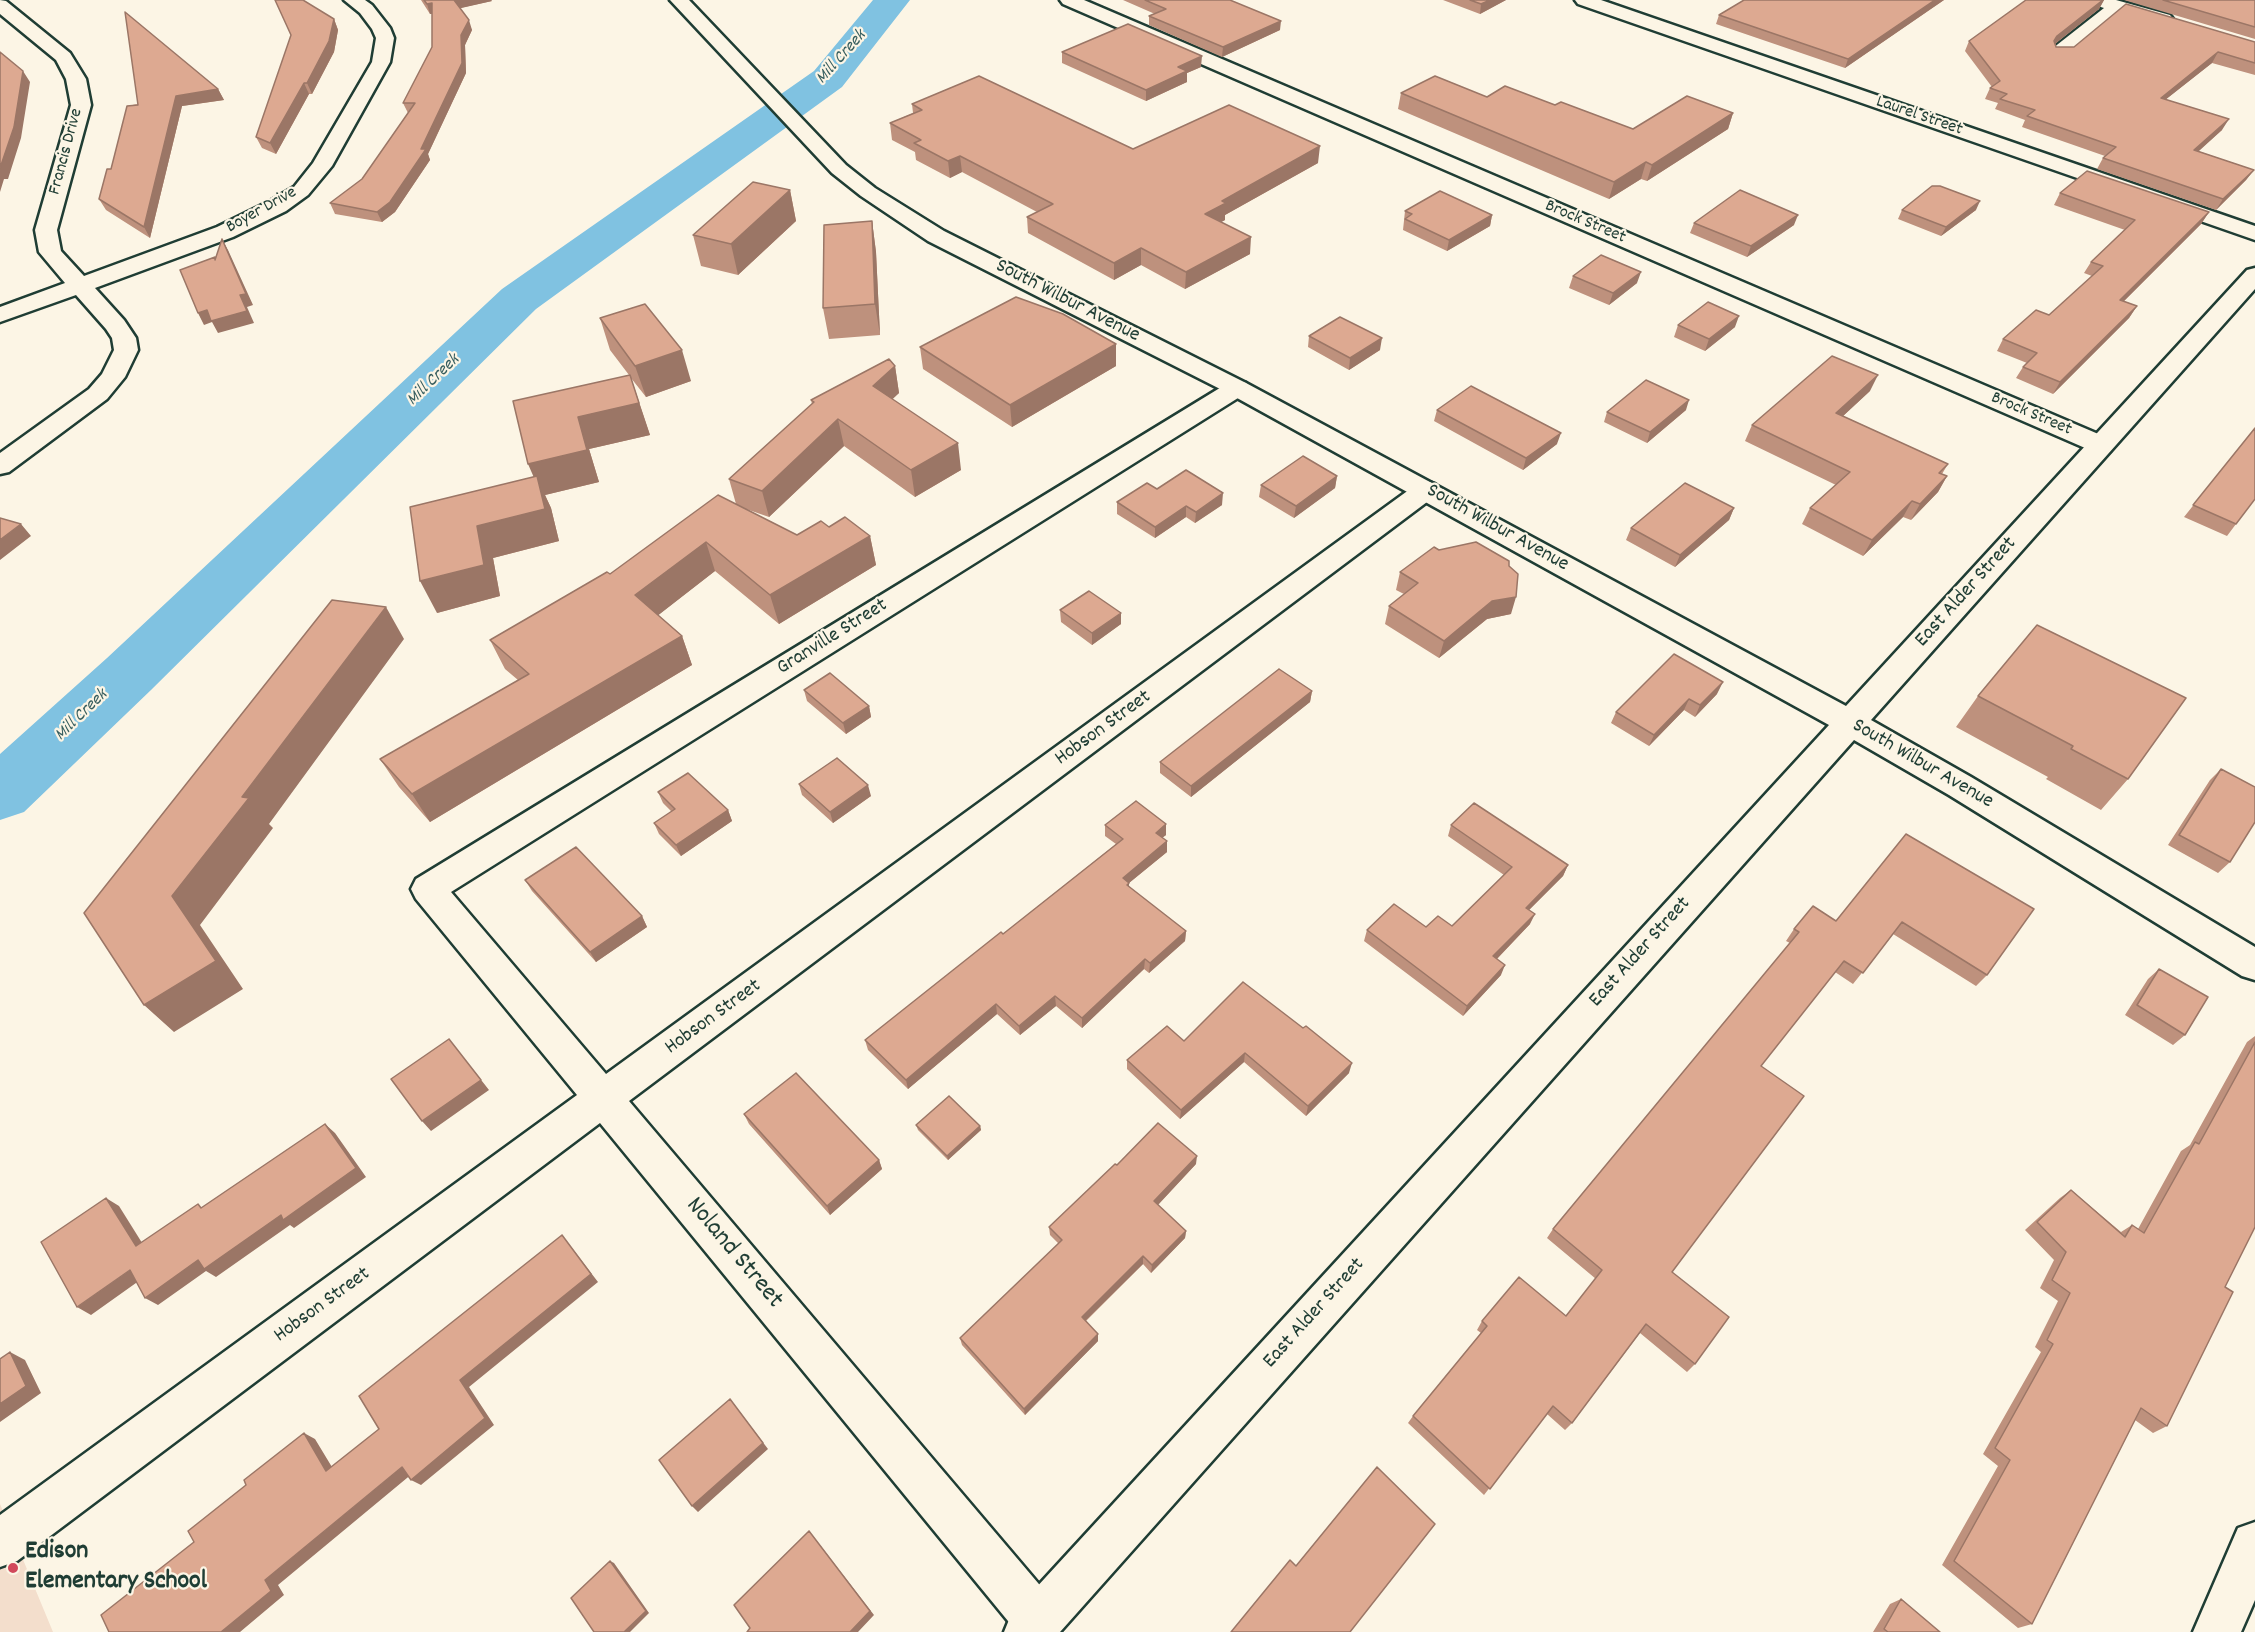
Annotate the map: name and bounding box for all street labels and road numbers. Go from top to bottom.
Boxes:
street label: Laurel Street [1873,92,1965,142]
street label: Francis Drive [45,107,89,197]
street label: Boyer Drive [223,183,301,239]
street label: Brock Street [1541,196,1629,250]
street label: South Wilbur Avenue [990,255,1144,349]
street label: Brock Street [1987,388,2075,442]
street label: South Wilbur Avenue [1421,479,1573,579]
street label: East Alder Street [1911,533,2023,653]
street label: Granville Street [773,594,893,682]
street label: Hobson Street [1051,686,1157,772]
street label: South Wilbur Avenue [1847,714,1997,816]
street label: East Alder Street [1585,893,1697,1013]
street label: Hobson Street [661,975,767,1061]
street label: Noland Street [677,1192,789,1316]
street label: East Alder Street [1259,1254,1371,1374]
street label: Hobson Street [270,1263,376,1349]

